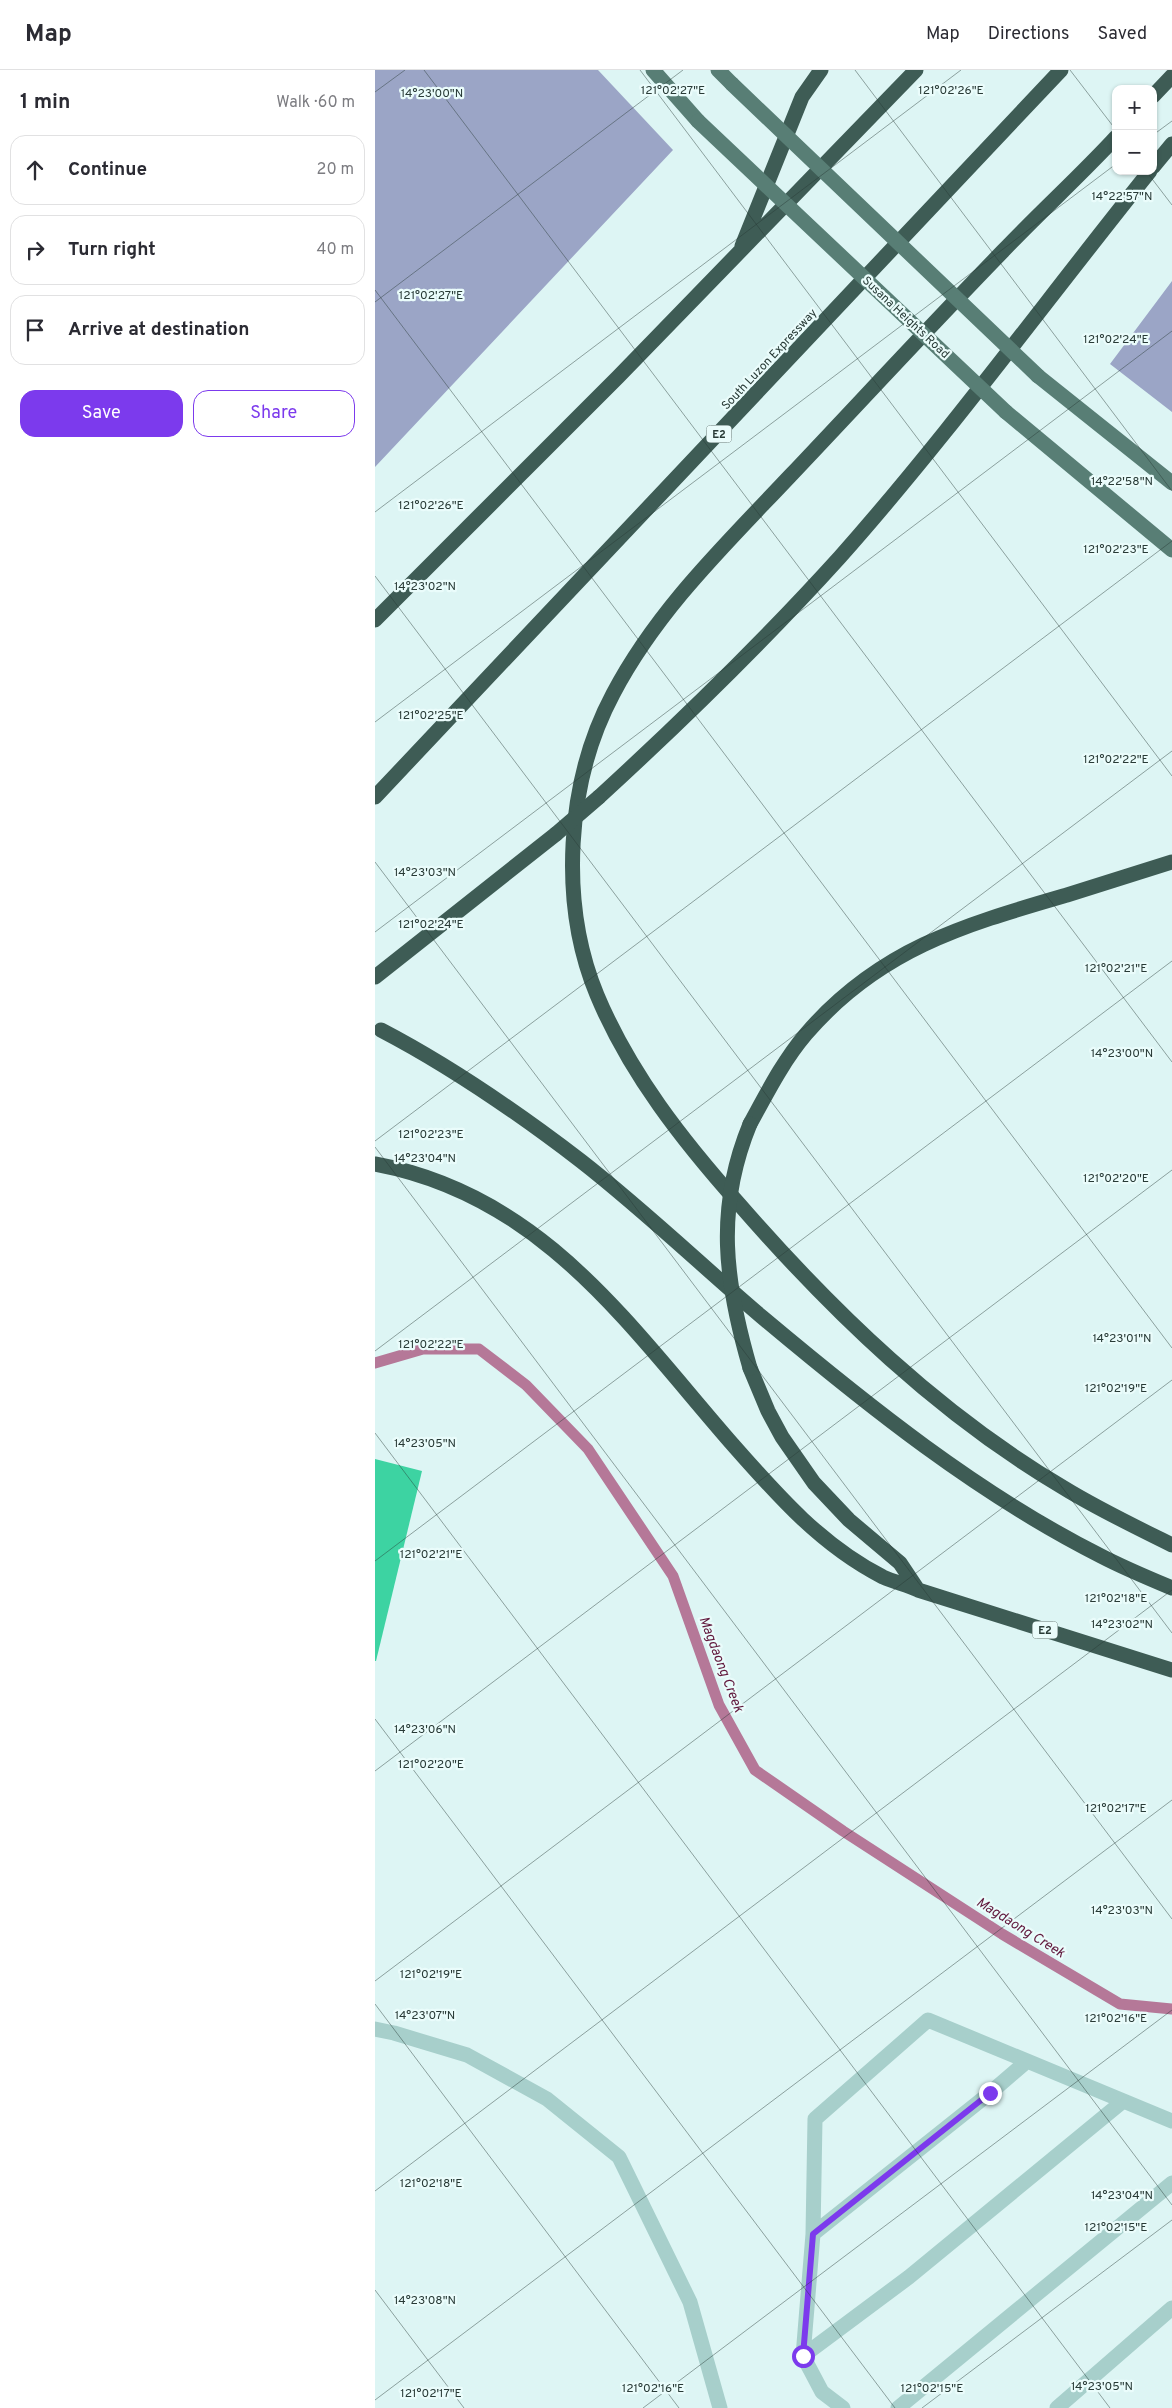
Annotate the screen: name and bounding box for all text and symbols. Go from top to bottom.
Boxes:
text: Map [25,20,72,50]
text: Map [926,23,960,46]
text: Directions [988,23,1070,46]
text: Saved [1098,23,1147,46]
text: 121°02'27"E [641,83,705,99]
text: 121°02'26"E [918,83,984,99]
map controls [1112,85,1157,175]
button: + [1112,85,1157,130]
text: 14°23'00"N [401,86,463,102]
text: 1 min [20,89,70,116]
text: Walk · 60 m [276,93,355,113]
button: − [1112,130,1157,175]
icon: ahead [21,156,49,184]
text: Continue [68,158,147,182]
text: 20 m [317,160,354,180]
text: 14°22'57"N [1092,189,1152,205]
icon: right [21,236,49,264]
text: Turn right [68,238,156,262]
text: 40 m [316,240,354,260]
street label: Susana Heights Road [858,273,952,362]
text: 121°02'27"E [399,288,463,304]
street label: South Luzon Expressway [719,306,821,414]
icon: arrive [21,316,49,344]
text: Arrive at destination [68,318,249,342]
text: 121°02'24"E [1083,332,1149,348]
button: Save [20,390,183,437]
button: Share [193,390,355,437]
road number: E2 [707,426,731,442]
text: 14°22'58"N [1091,474,1153,490]
text: 121°02'26"E [398,498,464,514]
text: 121°02'23"E [1083,542,1149,558]
text: 14°23'02"N [394,579,456,595]
text: 121°02'25"E [398,708,464,724]
text: 121°02'22"E [1083,752,1149,768]
text: 14°23'03"N [394,865,456,881]
text: 121°02'24"E [398,917,464,933]
text: 121°02'21"E [1085,961,1147,977]
text: 14°23'00"N [1091,1046,1153,1062]
text: 121°02'23"E [398,1127,464,1143]
text: 14°23'04"N [394,1151,456,1167]
text: 121°02'20"E [1083,1171,1149,1187]
text: 14°23'01"N [1092,1331,1152,1347]
text: 121°02'22"E [398,1337,464,1353]
text: 121°02'19"E [1085,1381,1147,1397]
text: 14°23'05"N [394,1436,456,1452]
text: 121°02'21"E [400,1547,462,1563]
text: 121°02'18"E [1085,1591,1147,1607]
water label: Magdaong Creek [695,1614,747,1716]
text: 14°23'02"N [1091,1617,1153,1633]
road number: E2 [1033,1622,1057,1638]
text: 14°23'06"N [394,1722,456,1738]
text: 121°02'20"E [398,1757,464,1773]
text: 121°02'17"E [1085,1801,1147,1817]
water label: Magdaong Creek [973,1894,1068,1963]
text: 14°23'03"N [1091,1903,1153,1919]
text: 121°02'19"E [400,1967,462,1983]
text: 14°23'07"N [395,2008,455,2024]
text: 121°02'16"E [1085,2011,1147,2027]
route end [979,2082,1002,2105]
text: 121°02'18"E [400,2176,462,2192]
text: 14°23'04"N [1091,2188,1153,2204]
text: 121°02'15"E [1085,2220,1147,2236]
text: 14°23'08"N [394,2293,456,2309]
route start [792,2345,815,2368]
text: 14°23'05"N [1071,2379,1133,2395]
text: 121°02'16"E [622,2381,684,2397]
text: 121°02'15"E [901,2381,963,2397]
text: 121°02'17"E [400,2386,462,2402]

